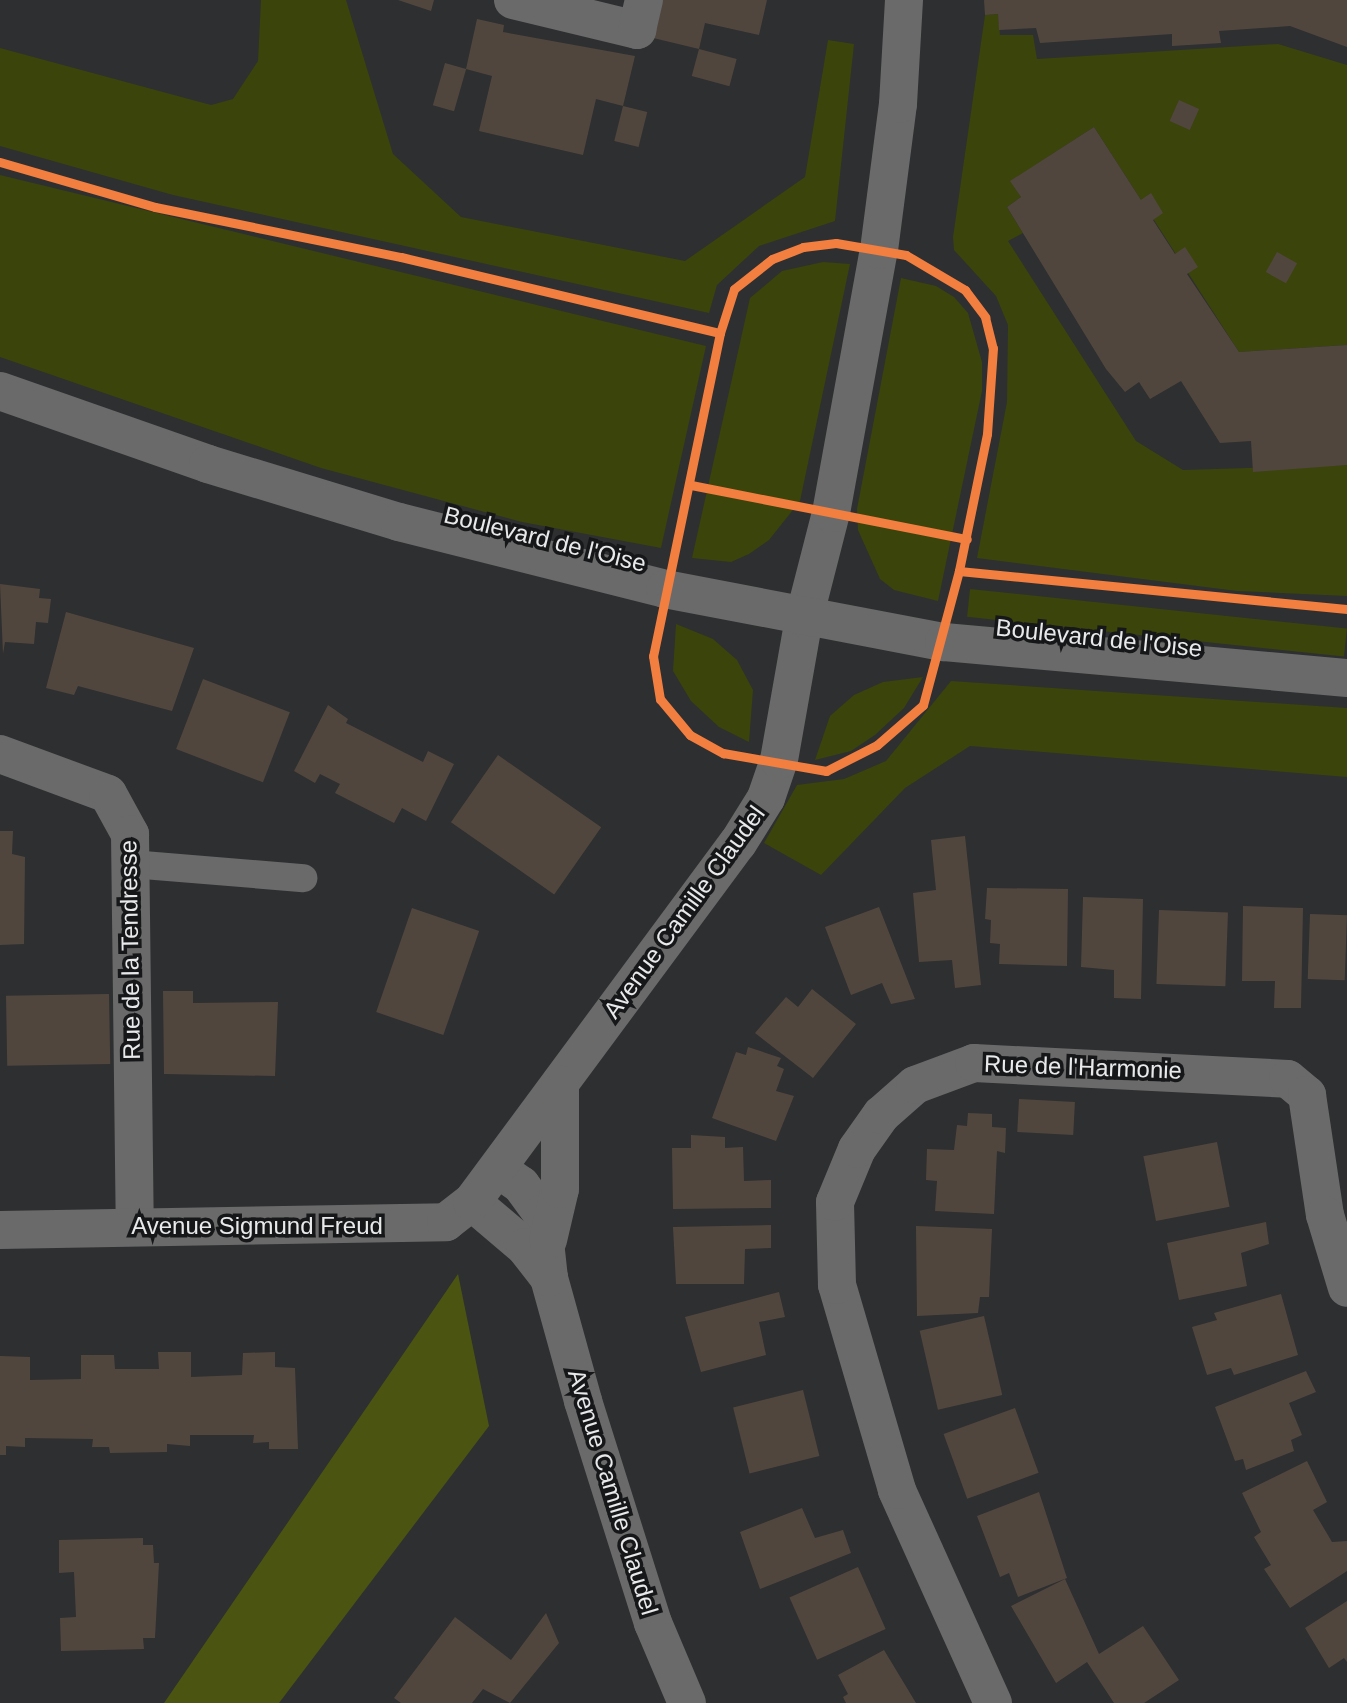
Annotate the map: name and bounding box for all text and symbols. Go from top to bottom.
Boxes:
street label: Boulevard de l'Oise [441,500,649,578]
street label: Boulevard de l'Oise [994,613,1204,663]
street label: Avenue Camille Claudel [597,800,771,1024]
street label: Rue de la Tendresse [114,840,146,1060]
street label: Rue de l'Harmonie [984,1049,1182,1085]
street label: Avenue Sigmund Freud [131,1212,383,1240]
street label: Avenue Camille Claudel [562,1366,664,1618]

